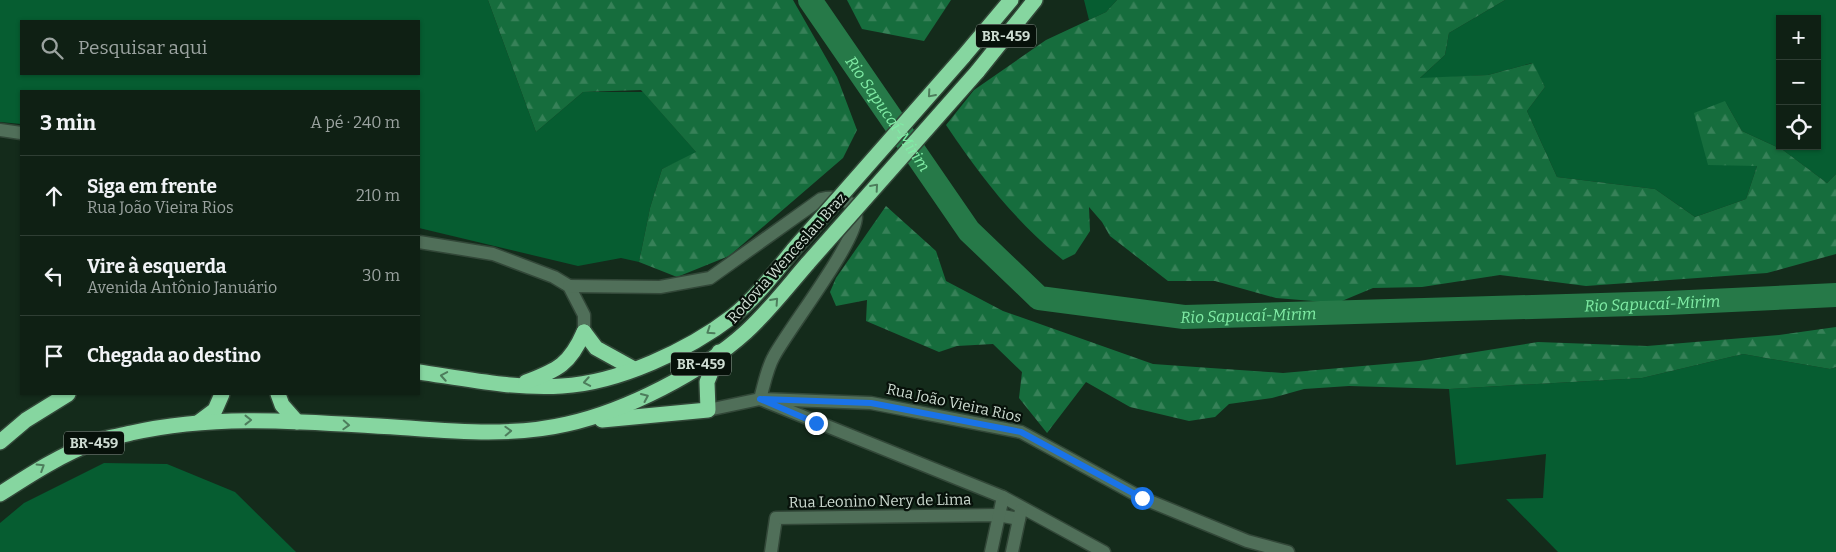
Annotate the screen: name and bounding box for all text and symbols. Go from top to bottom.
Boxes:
map controls [1776,15,1821,150]
button: + [1776,15,1821,60]
search box [20,20,420,75]
road number: BR-459 [976,24,1036,48]
icon: search [38,34,66,62]
text: Pesquisar aqui [78,36,207,59]
water label: Rio Sapucaí-Mirim [841,53,934,175]
button: − [1776,60,1821,105]
one-way arrow [928,88,937,97]
button: locate [1776,105,1821,150]
text: 3 min [40,110,96,136]
text: A pé · 240 m [311,113,400,132]
text: Siga em frente [87,175,217,198]
icon: ahead [40,182,68,210]
one-way arrow [870,183,879,192]
text: 210 m [356,186,400,205]
street label: Rodovia Wenceslau Braz [724,189,850,327]
text: Rua João Vieira Rios [87,198,234,217]
text: Vire à esquerda [87,255,226,278]
icon: left [40,262,68,290]
text: 30 m [362,266,400,285]
text: Avenida Antônio Januário [87,278,277,297]
water label: Rio Sapucaí-Mirim [1584,292,1721,315]
one-way arrow [769,298,778,307]
water label: Rio Sapucaí-Mirim [1180,304,1317,327]
one-way arrow [706,325,715,334]
icon: arrive [40,342,68,370]
text: Chegada ao destino [87,344,261,367]
road number: BR-459 [671,352,731,376]
one-way arrow [440,371,449,381]
one-way arrow [582,377,591,387]
street label: Rua João Vieira Rios [885,380,1023,426]
one-way arrow [640,393,649,403]
route end [805,412,828,435]
one-way arrow [244,415,252,425]
one-way arrow [342,419,350,430]
one-way arrow [505,425,513,436]
road number: BR-459 [64,432,124,454]
one-way arrow [35,464,44,474]
route start [1131,487,1154,510]
street label: Rua Leonino Nery de Lima [788,490,972,512]

